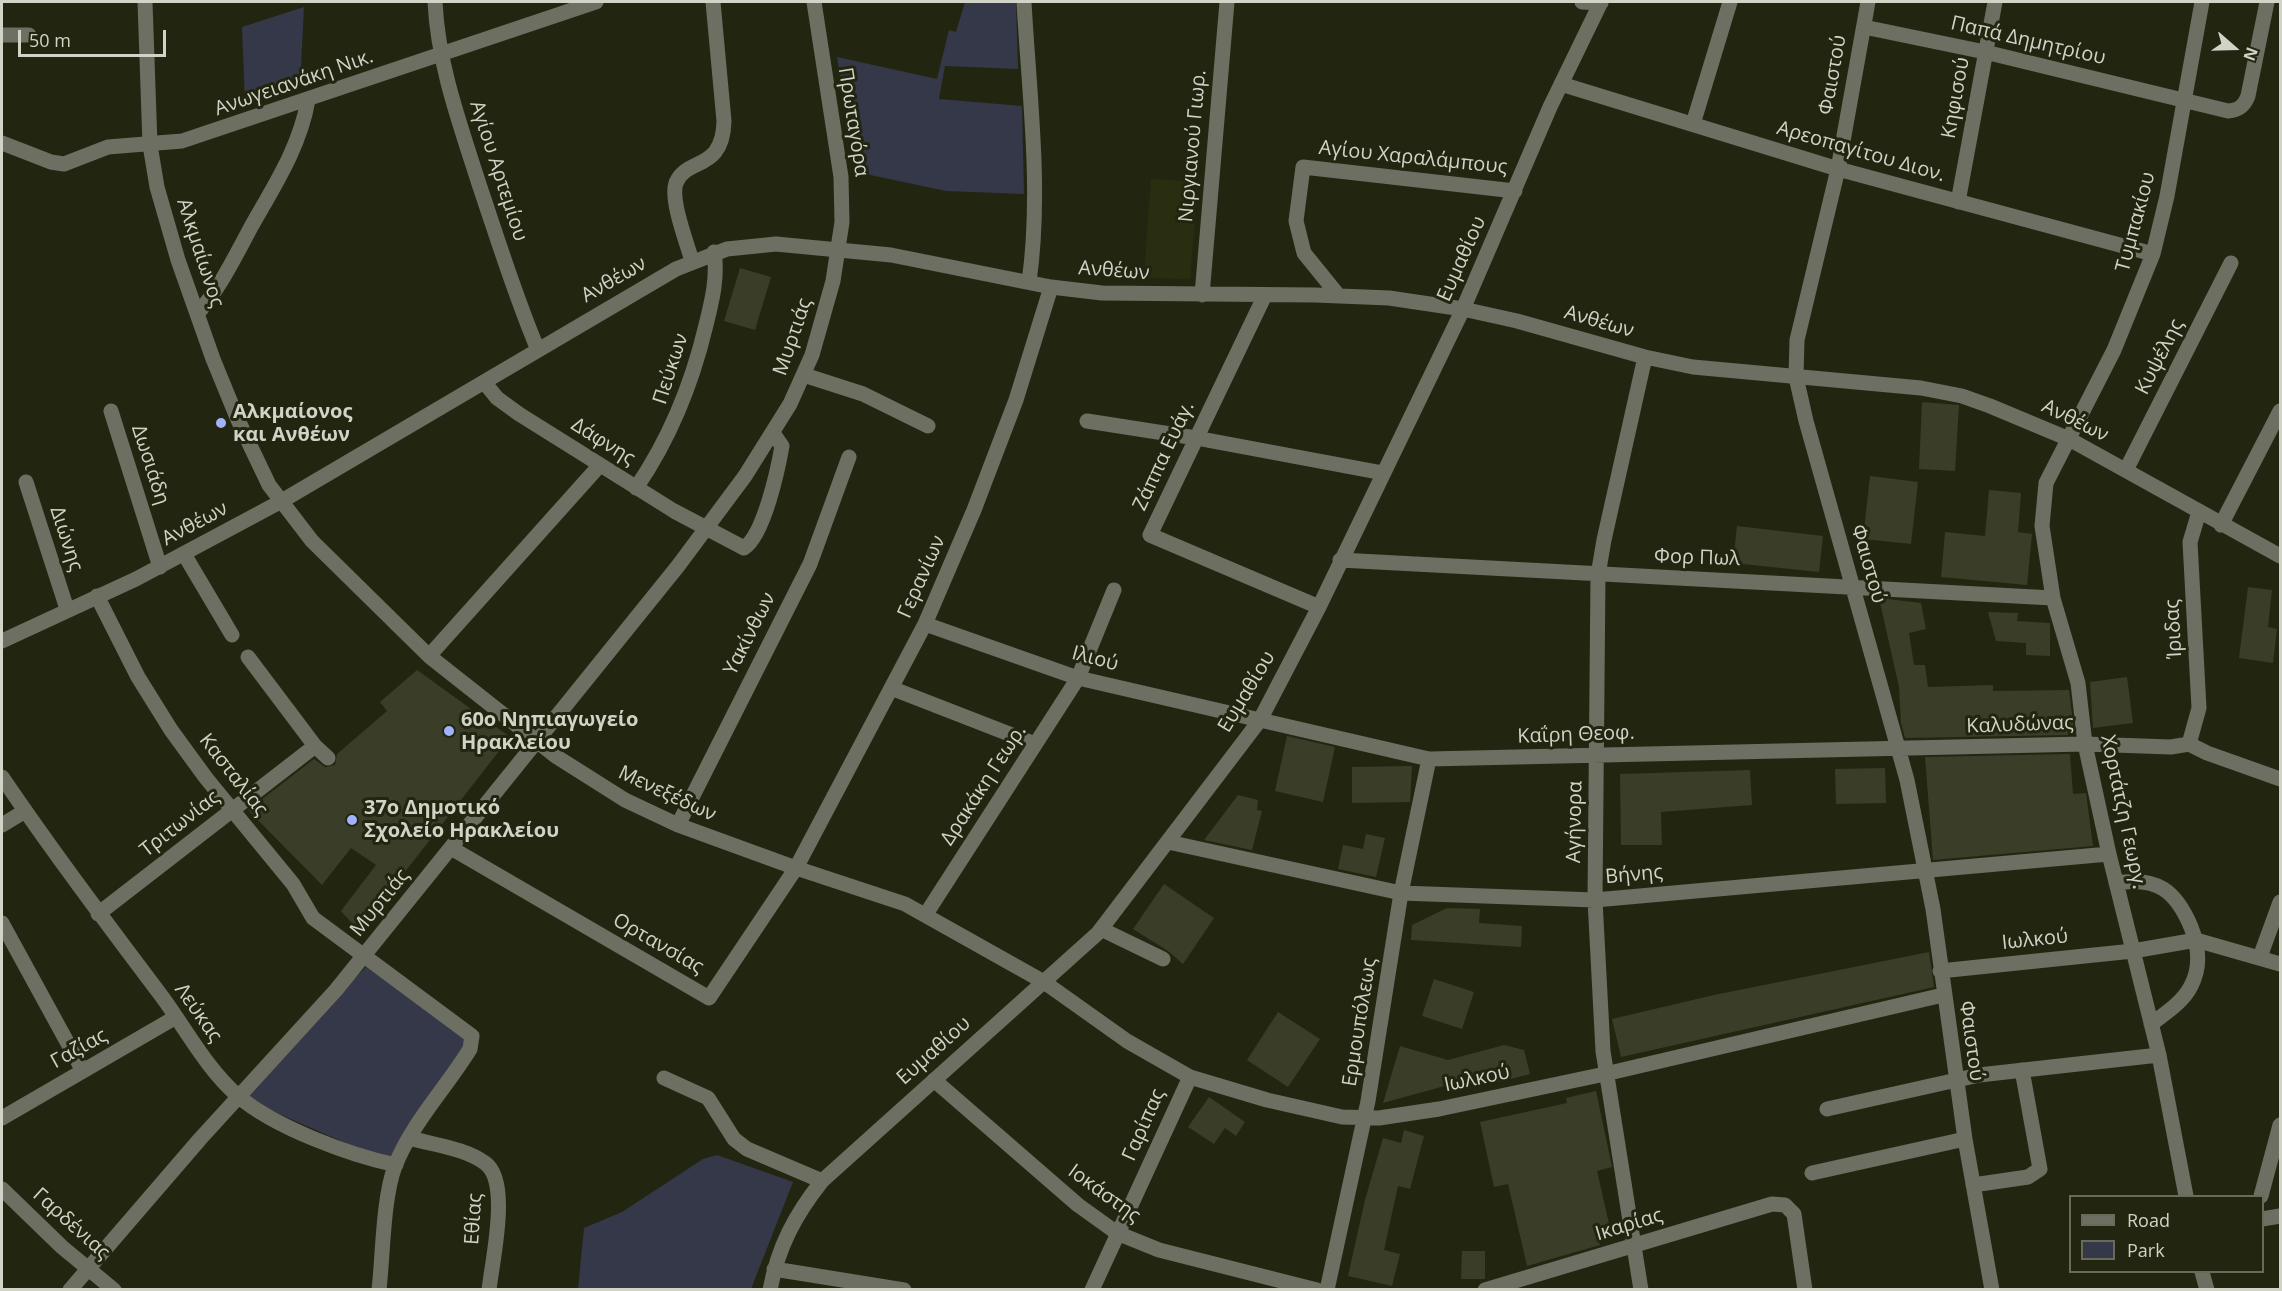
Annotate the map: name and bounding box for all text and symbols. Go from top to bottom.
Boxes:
street label: Παπά Δημητρίου [1948,12,2108,70]
scale bar [21,18,170,56]
north arrow [2204,18,2264,78]
text: 50 m [29,28,71,52]
street label: Φαιστού [1814,33,1852,117]
text: N [2238,44,2263,64]
street label: Ανωγειανάκη Νικ. [211,45,377,121]
street label: Κηφισού [1937,55,1975,141]
street label: Πρωταγόρα [833,66,873,178]
street label: Νιργιανού Γιωρ. [1174,69,1212,223]
street label: Αγίου Αρτεμίου [464,98,532,244]
street label: Αρεοπαγίτου Διον. [1774,117,1948,187]
street label: Αγίου Χαραλάμπους [1318,136,1508,180]
street label: Τυμπακίου [2111,169,2161,275]
street label: Αλκμαίωνος [171,195,229,311]
street label: Ευμαθίου [1433,213,1491,305]
street label: Ανθέων [577,252,651,308]
street label: Ανθέων [1078,257,1150,285]
street label: Μυρτιάς [769,295,817,379]
street label: Ανθέων [1562,301,1636,343]
street label: Κυψέλης [2131,315,2189,399]
street label: Πεύκων [648,331,694,407]
street label: Ανθέων [2038,395,2112,447]
street label: Ζάππα Ευάγ. [1128,397,1200,515]
place label: Αλκμαίονος και Ανθέων [233,400,352,447]
street label: Δάφνης [567,413,639,471]
marker: Αλκμαίονος και Ανθέων [214,416,228,430]
street label: Δωσιάδη [126,422,174,508]
street label: Ανθέων [158,497,232,551]
street label: Διώνης [44,504,88,574]
street label: Φαιστού [1845,522,1891,606]
street label: Γερανίων [893,532,951,622]
street label: Φορ Πωλ [1654,545,1740,571]
street label: Υακίνθων [719,589,781,679]
street label: Ίριδας [2160,598,2188,660]
street label: Ιλιού [1069,641,1121,677]
street label: Ευμαθίου [1213,647,1281,737]
place label: 60ο Νηπιαγωγείο Ηρακλείου [461,708,638,755]
street label: Καλυδώνας [1966,711,2074,739]
street label: Δρακάκη Γεωρ. [936,720,1032,850]
street label: Καΐρη Θεοφ. [1517,721,1635,749]
marker: 60ο Νηπιαγωγείο Ηρακλείου [442,724,456,738]
street label: Κασταλίας [193,729,273,821]
street label: Χορτάτζη Γεωργ. [2095,733,2151,891]
street label: Μενεξέδων [614,761,720,827]
street label: Αγήνορα [1562,781,1588,863]
street label: Τριτωνίας [135,786,225,862]
place label: 37ο Δημοτικό Σχολείο Ηρακλείου [364,796,559,843]
marker: 37ο Δημοτικό Σχολείο Ηρακλείου [345,813,359,827]
street label: Βήνης [1604,861,1664,889]
street label: Μυρτιάς [345,864,415,942]
street label: Ορτανσίας [608,908,708,980]
street label: Ιωλκού [2001,925,2069,955]
street label: Ερμουπόλεως [1338,956,1382,1088]
street label: Λεύκας [169,979,227,1047]
street label: Φαιστού [1953,999,1989,1083]
street label: Ευμαθίου [892,1012,976,1090]
street label: Γαζίας [47,1024,111,1074]
street label: Ιωλκού [1442,1060,1512,1098]
street label: Γαρίπας [1118,1085,1170,1165]
street label: Ιοκάστης [1063,1160,1145,1228]
street label: Γαρδένιας [27,1183,115,1265]
street label: Εθίας [460,1192,488,1246]
legend [2069,1195,2264,1273]
street label: Ικαρίας [1593,1203,1665,1247]
text: Road [2127,1208,2170,1232]
text: Park [2127,1238,2165,1262]

